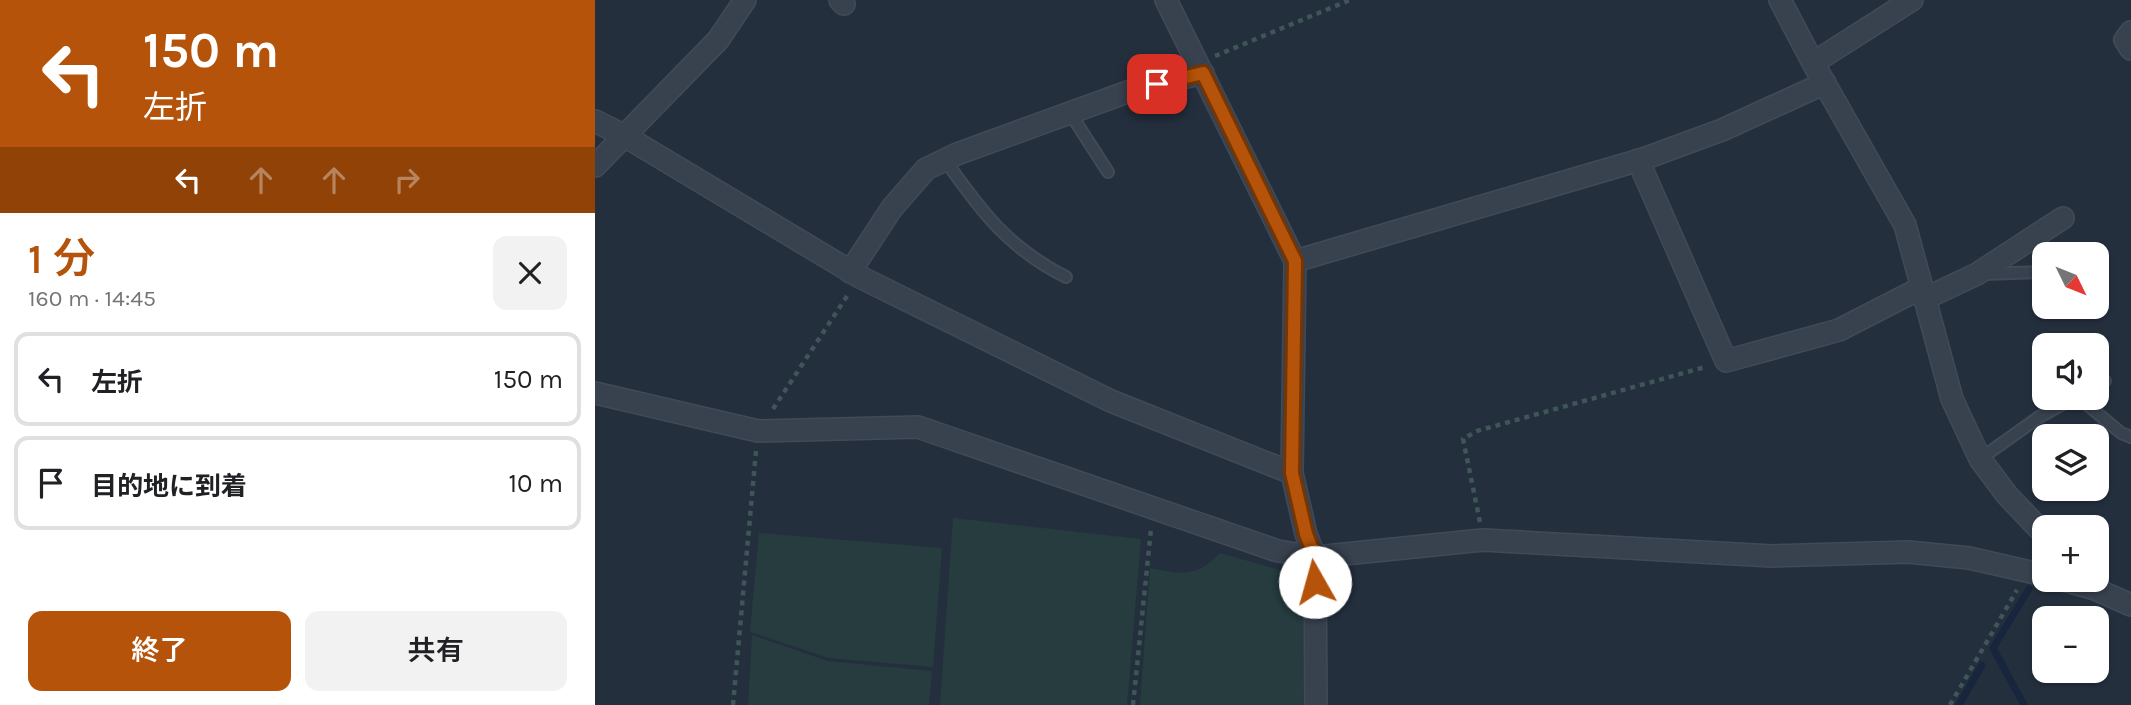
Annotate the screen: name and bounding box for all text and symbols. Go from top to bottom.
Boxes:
text: 150 m [143,22,279,79]
icon: left [28,28,119,119]
pin [1127,54,1187,114]
icon: arrive [1138,65,1176,103]
text: 左折 [143,89,207,126]
icon: left [169,161,207,199]
icon: ahead [242,161,280,199]
icon: ahead [315,161,353,199]
icon: right [388,161,426,199]
text: 1 分 [28,234,95,284]
button: close [493,236,567,310]
north arrow [2032,242,2109,318]
map controls [2032,242,2109,683]
text: 160 m · 14:45 [28,285,156,312]
button: sound [2032,333,2109,410]
icon: left [32,360,70,398]
text: 150 m [494,364,563,395]
text: 左折 [91,367,143,398]
button: layers [2032,424,2109,501]
icon: arrive [32,464,70,502]
text: 10 m [508,468,563,499]
text: 目的地に到着 [91,471,247,502]
button: + [2032,515,2109,592]
position arrow [1278,545,1352,619]
button: − [2032,606,2109,683]
button: 終了 [28,611,291,691]
button: 共有 [305,611,567,691]

